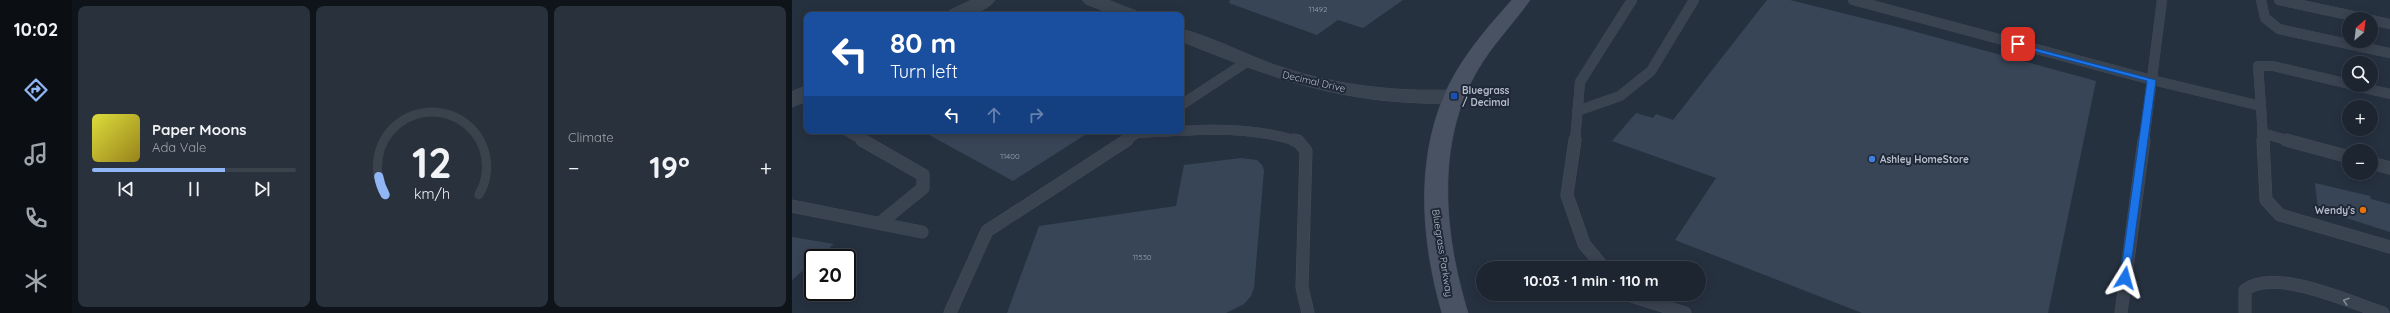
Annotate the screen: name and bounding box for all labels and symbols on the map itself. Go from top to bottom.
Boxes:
house number: 11492 [1309,4,1328,14]
north arrow [2342,12,2378,48]
pin [2001,27,2035,61]
street label: Decimal Drive [1281,68,1347,95]
place label: Bluegrass / Decimal [1462,84,1510,109]
marker: Bluegrass / Decimal [1449,91,1459,101]
house number: 11400 [1000,151,1020,161]
place label: Ashley HomeStore [1880,153,1969,166]
marker: Ashley HomeStore [1867,154,1877,164]
place label: Wendy's [2315,204,2355,217]
marker: Wendy's [2358,205,2368,215]
street label: Bluegrass Parkway [1429,208,1456,298]
speed limit sign: 20 [804,249,856,301]
house number: 11530 [1132,252,1152,262]
position arrow [2104,257,2146,299]
one-way arrow [2343,297,2350,306]

